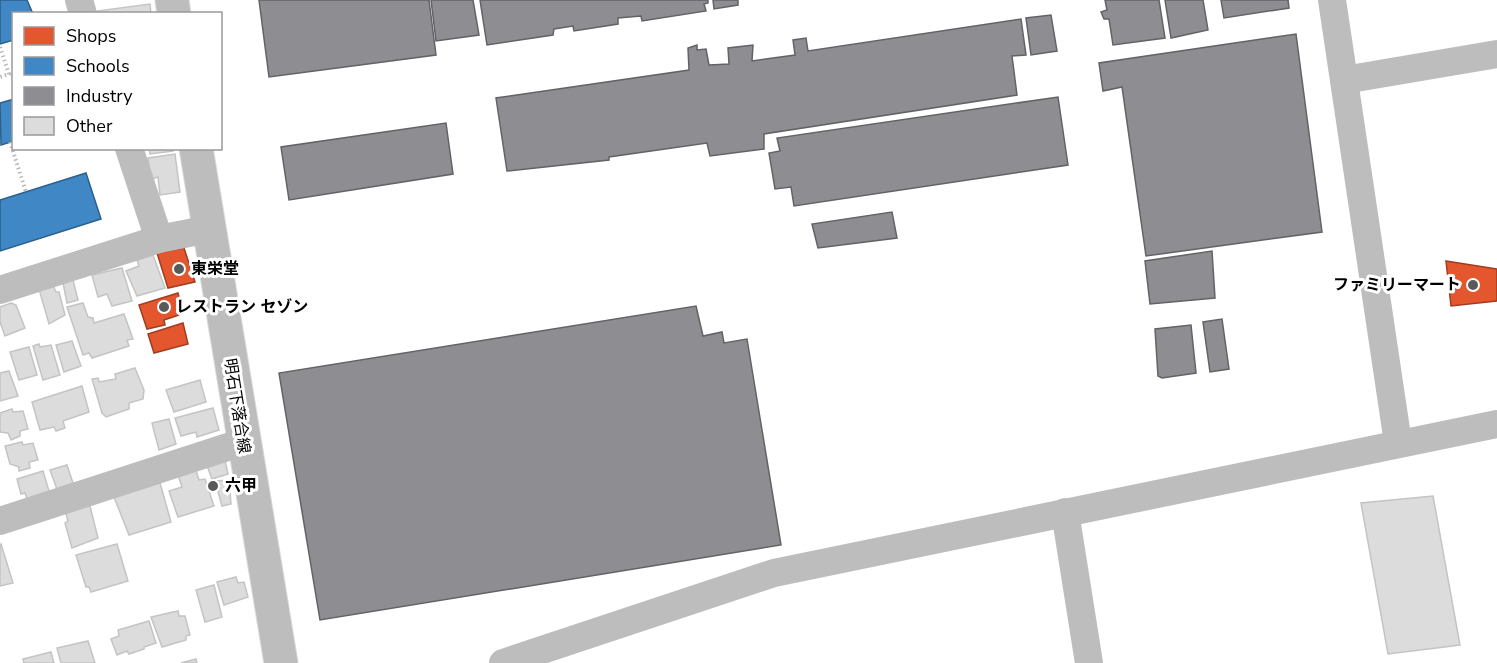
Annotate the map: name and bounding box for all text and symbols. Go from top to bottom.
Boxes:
legend [12,12,222,150]
text: Shops [66,24,116,48]
text: Schools [66,54,130,78]
text: Industry [66,84,133,108]
text: Other [66,114,113,138]
place label: 東栄堂 [191,258,239,280]
marker: 東栄堂 [172,262,186,276]
place label: ファミリーマート [1333,274,1461,296]
marker: ファミリーマート [1466,278,1480,292]
place label: レストラン セゾン [176,296,308,318]
marker: レストラン セゾン [157,300,171,314]
street label: 明石下落合線 [219,357,255,455]
place label: 六甲 [225,475,257,497]
marker: 六甲 [206,479,220,493]

